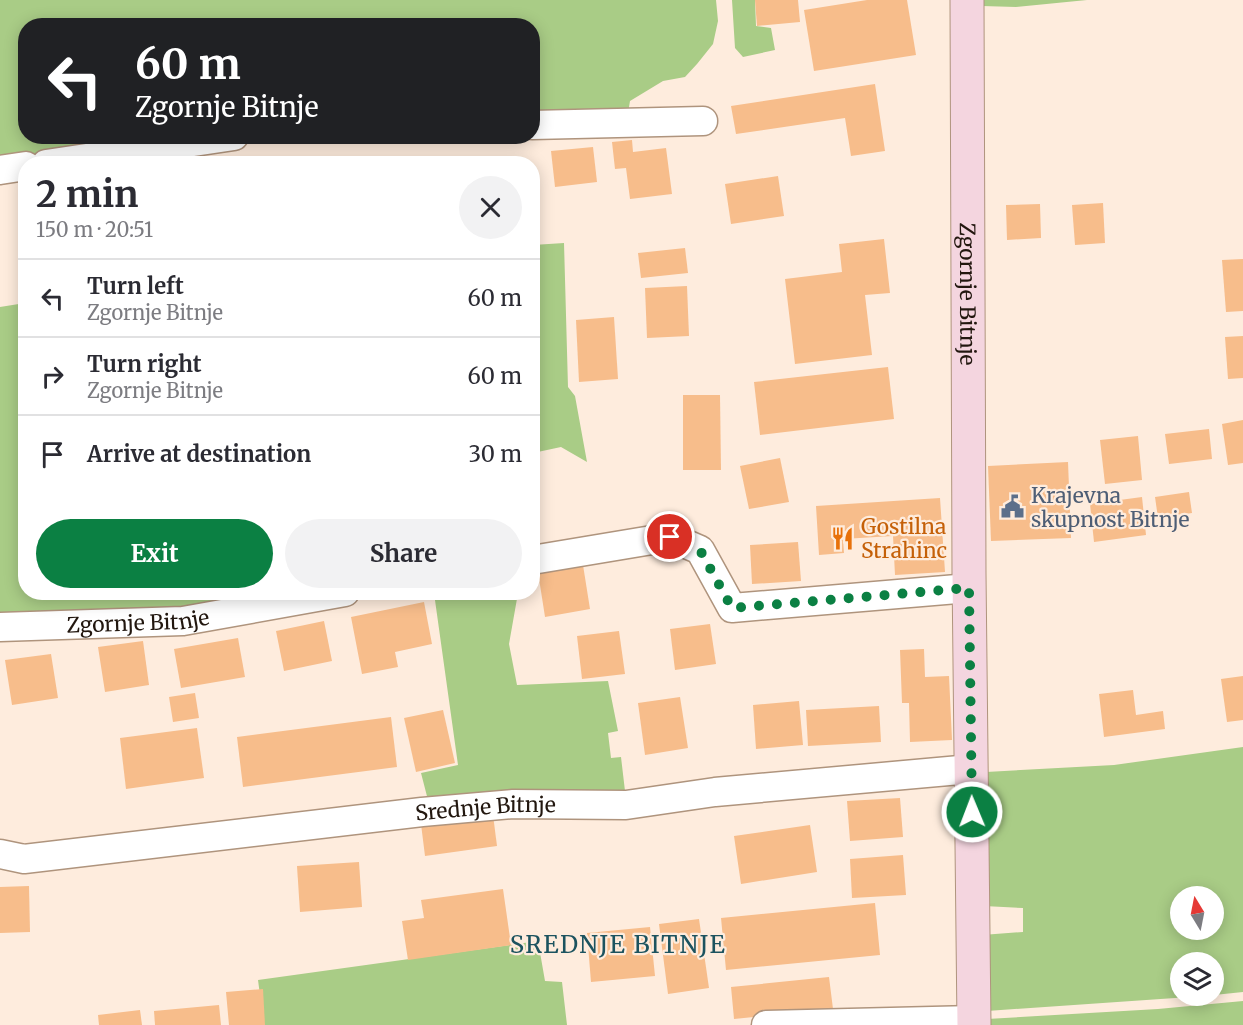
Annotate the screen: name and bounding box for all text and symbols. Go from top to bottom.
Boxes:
text: 60 m [135,38,241,90]
icon: left [36,42,114,120]
text: Zgornje Bitnje [135,90,319,124]
text: 2 min [36,172,139,217]
button: close [459,176,522,239]
text: 150 m · 20:51 [36,217,153,242]
street label: Zgornje Bitnje [954,223,982,366]
text: Turn left [87,272,184,300]
icon: left [36,282,69,315]
text: 60 m [468,284,522,312]
text: Zgornje Bitnje [87,300,223,325]
text: Turn right [87,350,201,378]
icon: right [36,360,69,393]
text: 60 m [468,362,522,390]
text: Zgornje Bitnje [87,378,223,403]
icon: arrive [36,438,69,471]
text: Arrive at destination [87,440,311,468]
text: 30 m [468,440,522,468]
place label: Krajevna skupnost Bitnje [1031,482,1190,533]
public building icon: Krajevna skupnost Bitnje [1000,494,1026,520]
pin [644,511,695,562]
place label: Gostilna Strahinc [861,513,947,564]
button: Exit [36,519,273,588]
button: Share [285,519,522,588]
icon: arrive [653,520,686,553]
restaurant icon: Gostilna Strahinc [830,525,856,551]
street label: Zgornje Bitnje [66,603,211,638]
position arrow [940,780,1004,844]
street label: Srednje Bitnje [414,790,556,826]
north arrow [1170,886,1224,940]
map controls [1170,886,1224,1006]
district label: SREDNJE BITNJE [510,929,726,960]
button: layers [1170,952,1224,1006]

